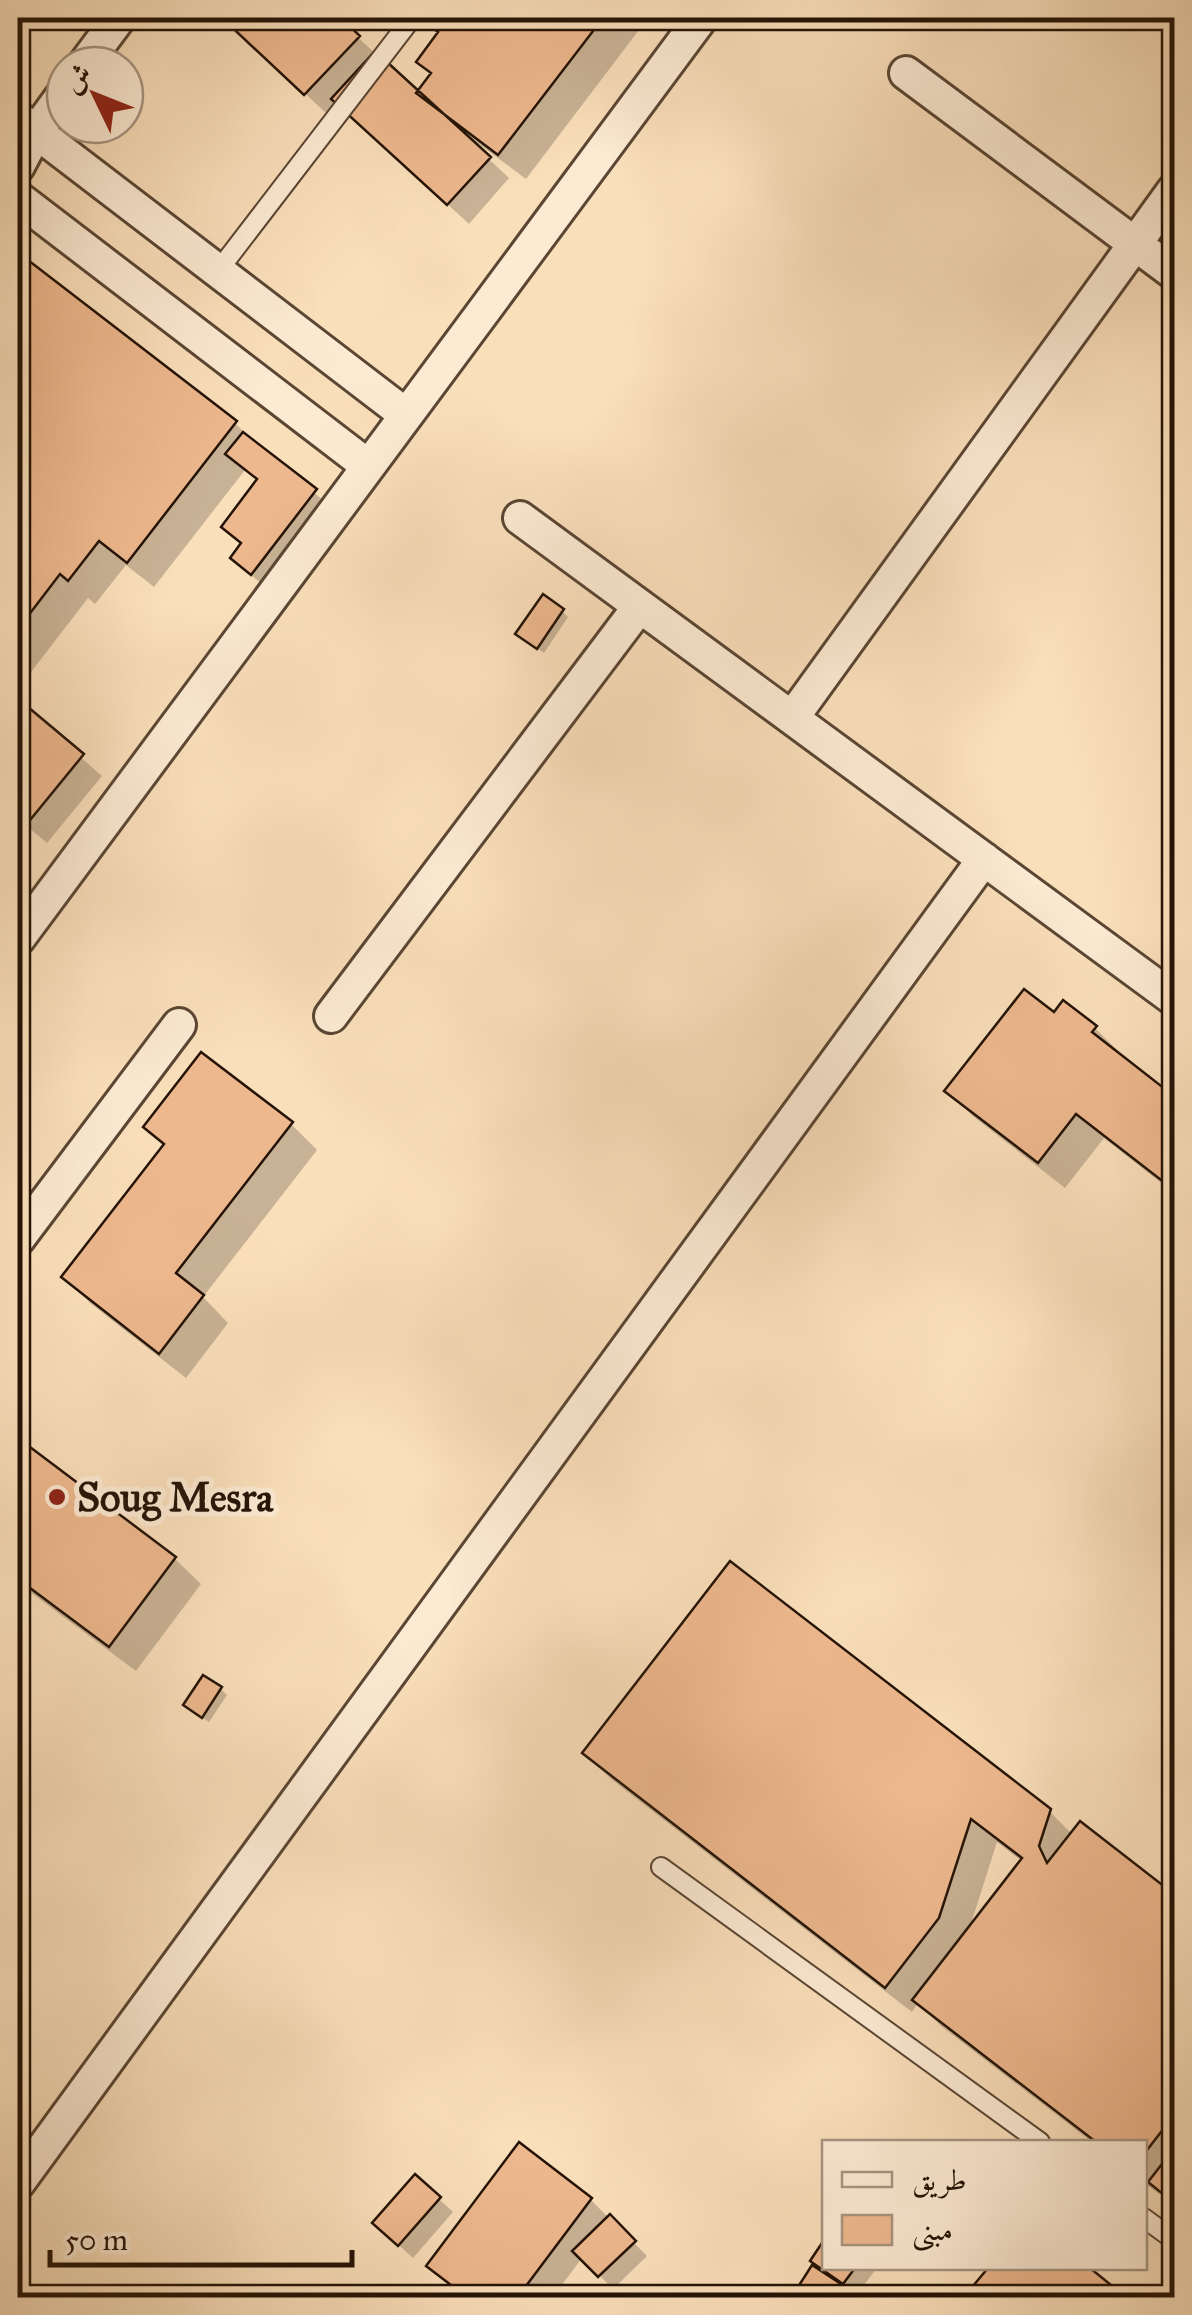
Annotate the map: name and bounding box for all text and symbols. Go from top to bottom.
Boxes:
north arrow [45,45,145,145]
text: ش [55,56,99,100]
place label: Soug Mesra [77,1473,274,1522]
marker: Soug Mesra [46,1486,68,1508]
legend [822,2140,1147,2270]
text: طريق [912,2162,967,2199]
scale bar [50,2205,352,2267]
text: مبنى [912,2212,953,2252]
text: 50 m [65,2222,128,2258]

